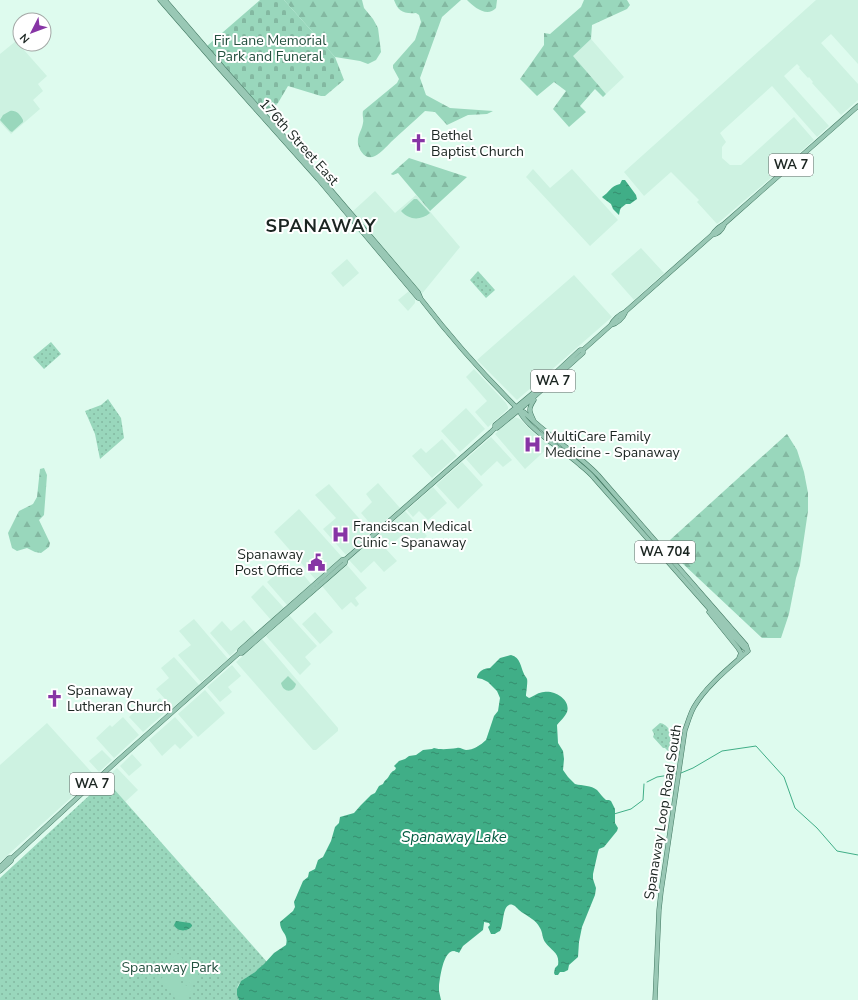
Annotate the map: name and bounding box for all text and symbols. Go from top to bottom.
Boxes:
north arrow [12,12,52,52]
text: N [17,30,33,46]
park label: Fir Lane Memorial Park and Funeral [214,31,327,66]
street label: 176th Street East [255,95,343,189]
place label: Bethel Baptist Church [431,126,524,161]
church icon: Bethel Baptist Church [408,133,428,153]
road number: WA 7 [769,154,813,176]
district label: SPANAWAY [265,214,377,238]
road number: WA 7 [531,370,575,392]
place label: MultiCare Family Medicine - Spanaway [545,427,681,462]
hospital icon: MultiCare Family Medicine - Spanaway [522,434,542,454]
place label: Franciscan Medical Clinic - Spanaway [353,517,472,552]
hospital icon: Franciscan Medical Clinic - Spanaway [330,524,350,544]
road number: WA 704 [635,541,695,563]
place label: Spanaway Post Office [235,545,304,580]
public building icon: Spanaway Post Office [306,552,326,572]
place label: Spanaway Lutheran Church [67,681,171,716]
church icon: Spanaway Lutheran Church [44,688,64,708]
street label: Spanaway Loop Road South [640,723,686,901]
road number: WA 7 [70,773,114,795]
water label: Spanaway Lake [401,827,507,847]
park label: Spanaway Park [121,958,220,977]

